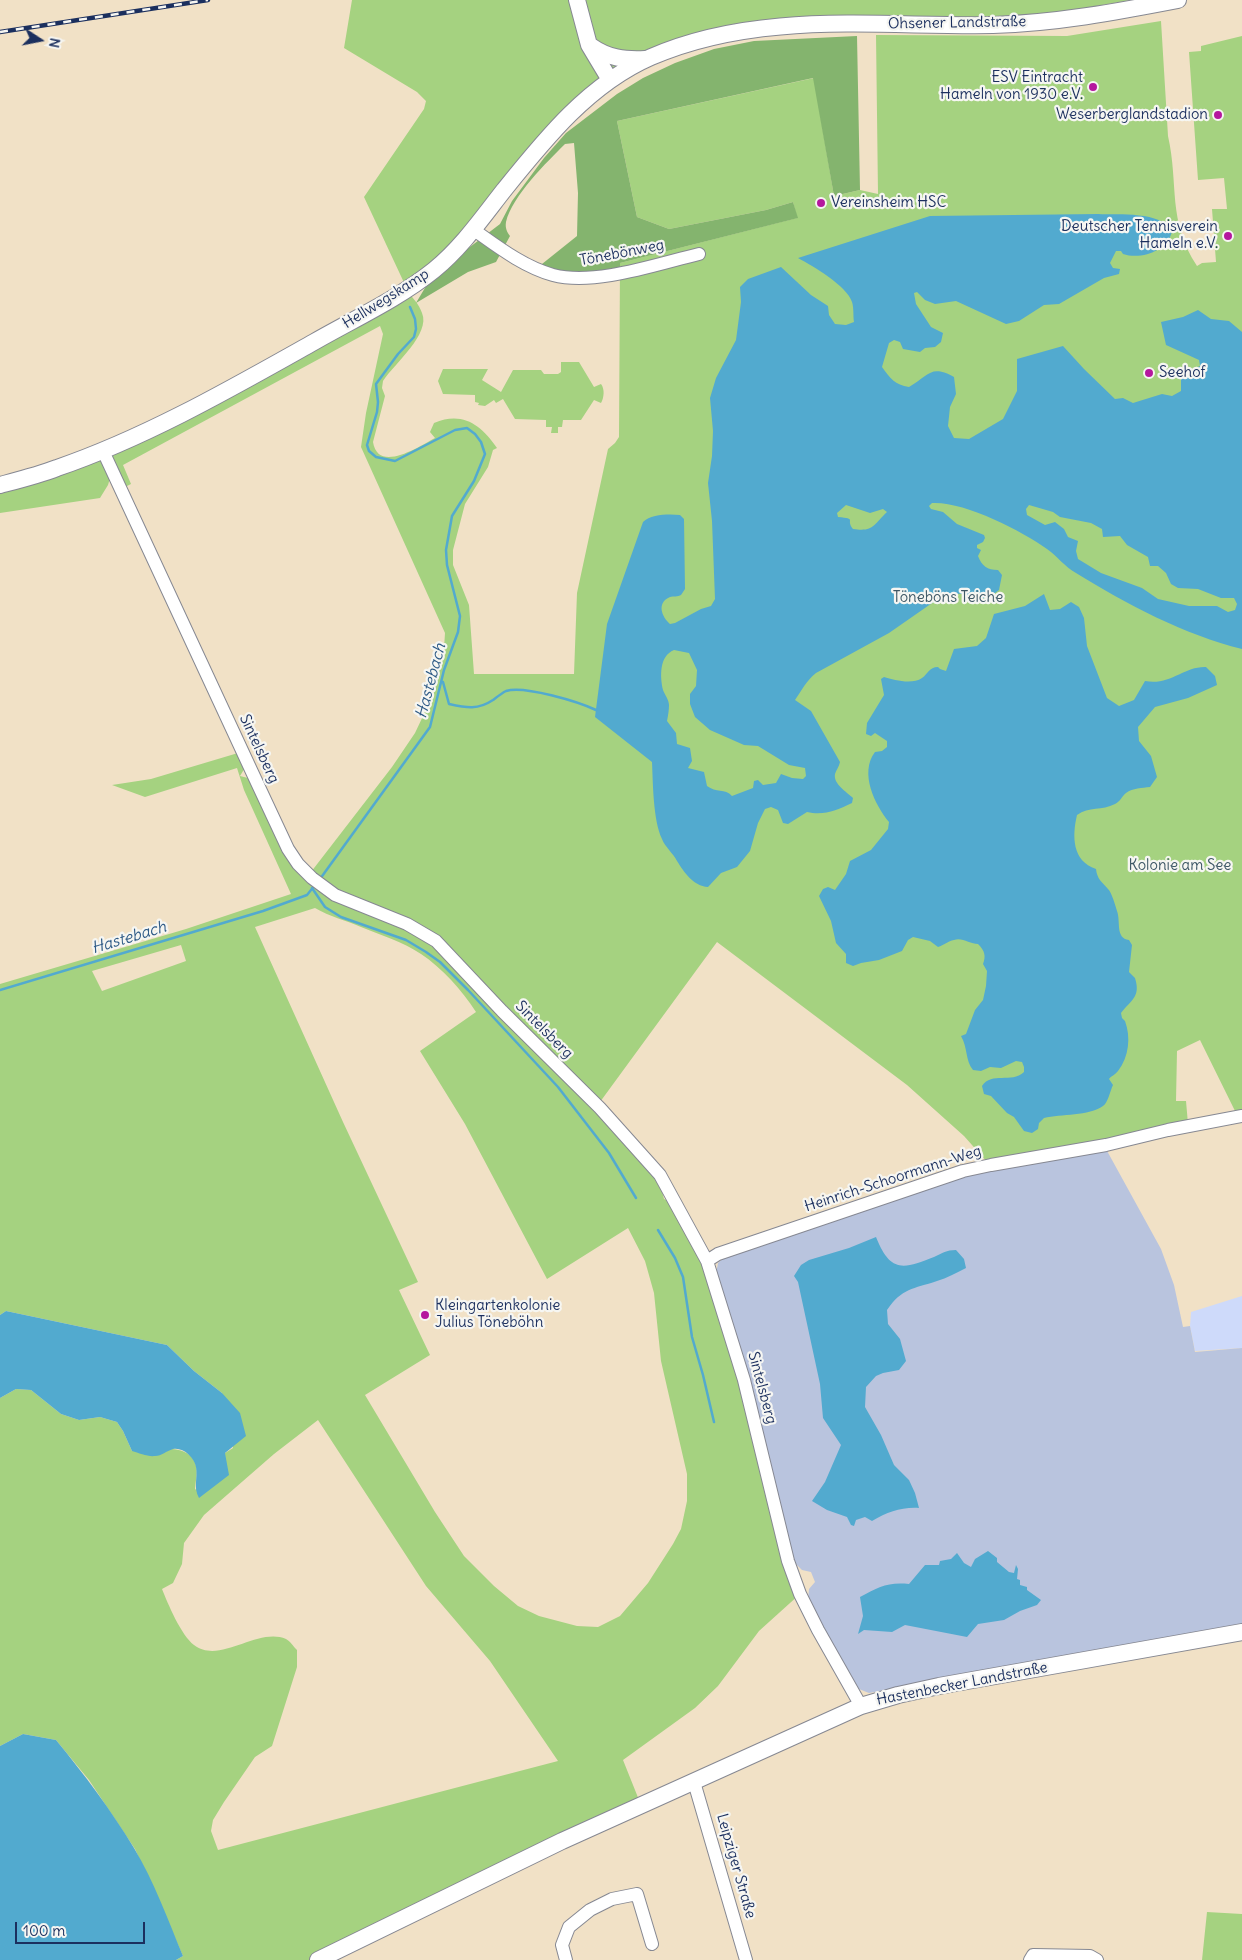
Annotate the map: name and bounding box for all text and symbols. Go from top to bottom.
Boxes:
street label: Ohsener Landstraße [888,13,1026,33]
north arrow [15,15,65,65]
text: N [45,36,64,49]
place label: ESV Eintracht Hameln von 1930 e.V. [940,69,1083,104]
marker: ESV Eintracht Hameln von 1930 e.V. [1087,81,1099,93]
place label: Weserberglandstadion [1056,106,1208,124]
marker: Weserberglandstadion [1212,109,1224,121]
place label: Vereinsheim HSC [831,194,946,212]
marker: Vereinsheim HSC [815,197,827,209]
place label: Deutscher Tennisverein Hameln e.V. [1061,218,1218,253]
marker: Deutscher Tennisverein Hameln e.V. [1222,230,1234,242]
street label: Tönebönweg [578,236,666,270]
street label: Hellwegskamp [340,265,432,333]
place label: Seehof [1159,364,1205,382]
marker: Seehof [1143,367,1155,379]
park label: Töneböns Teiche [893,589,1003,607]
water label: Hastebach [412,641,450,721]
street label: Sintelsberg [235,712,283,786]
park label: Kolonie am See [1129,857,1231,875]
water label: Hastebach [89,918,169,958]
street label: Sintelsberg [511,997,577,1063]
street label: Heinrich-Schoormann-Weg [802,1142,984,1216]
place label: Kleingartenkolonie Julius Töneböhn [435,1297,560,1332]
marker: Kleingartenkolonie Julius Töneböhn [419,1309,431,1321]
street label: Sintelsberg [744,1350,780,1426]
street label: Hastenbecker Landstraße [875,1659,1049,1709]
street label: Leipziger Straße [712,1812,760,1920]
scale bar [18,1912,148,1944]
text: 100 m [23,1921,65,1940]

